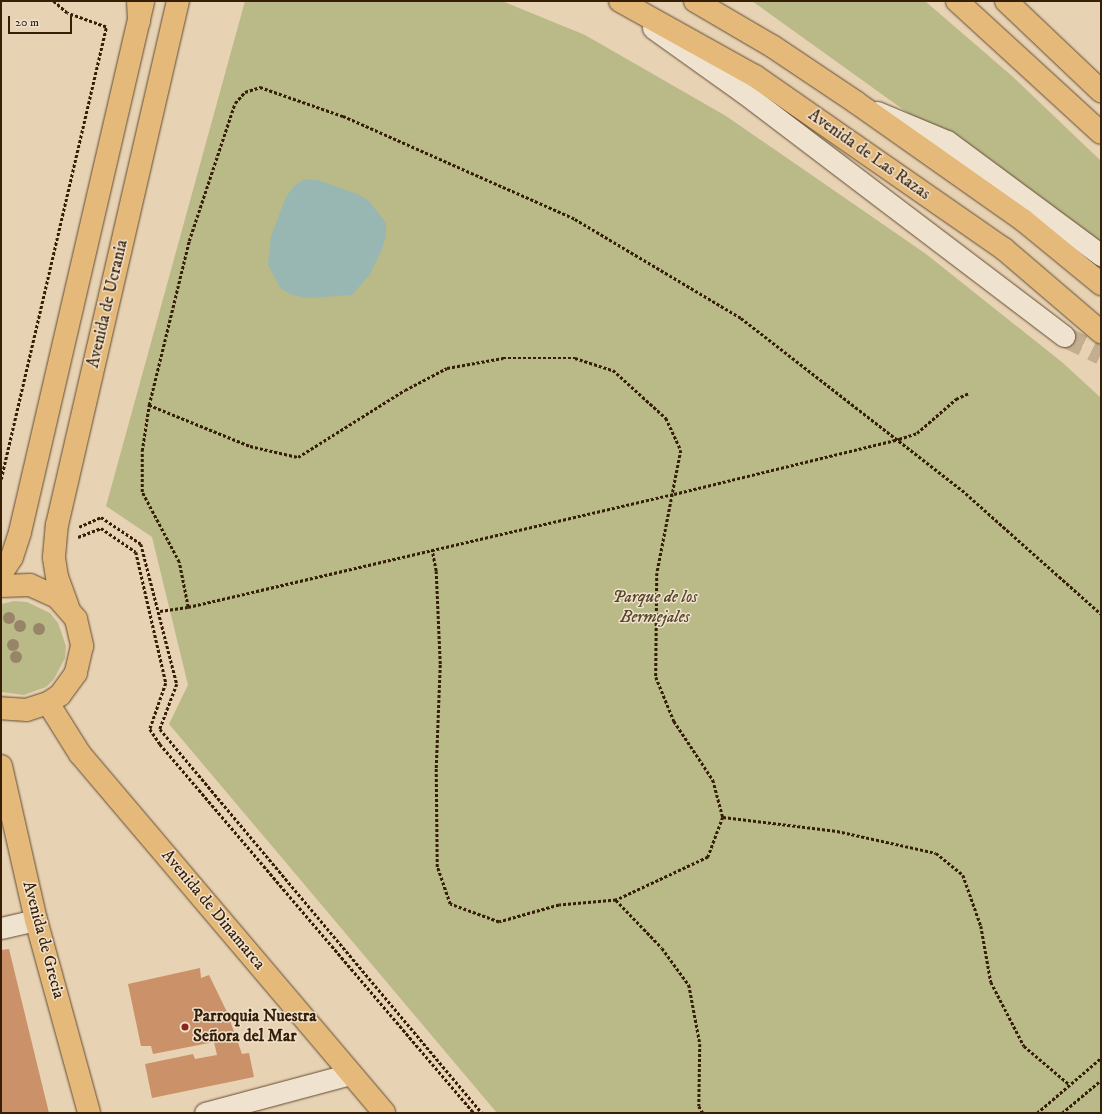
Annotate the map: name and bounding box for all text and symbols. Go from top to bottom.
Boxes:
scale bar [10,8,74,34]
text: 20 m [15,15,39,30]
street label: Avenida de Las Razas [804,105,934,205]
street label: Avenida de Ucrania [83,238,133,370]
park label: Parque de los Bermejales [613,588,697,628]
street label: Avenida de Dinamarca [157,846,269,974]
street label: Avenida de Grecia [17,879,69,1001]
place label: Parroquia Nuestra Señora del Mar [193,1007,316,1047]
marker: Parroquia Nuestra Señora del Mar [180,1022,190,1032]

